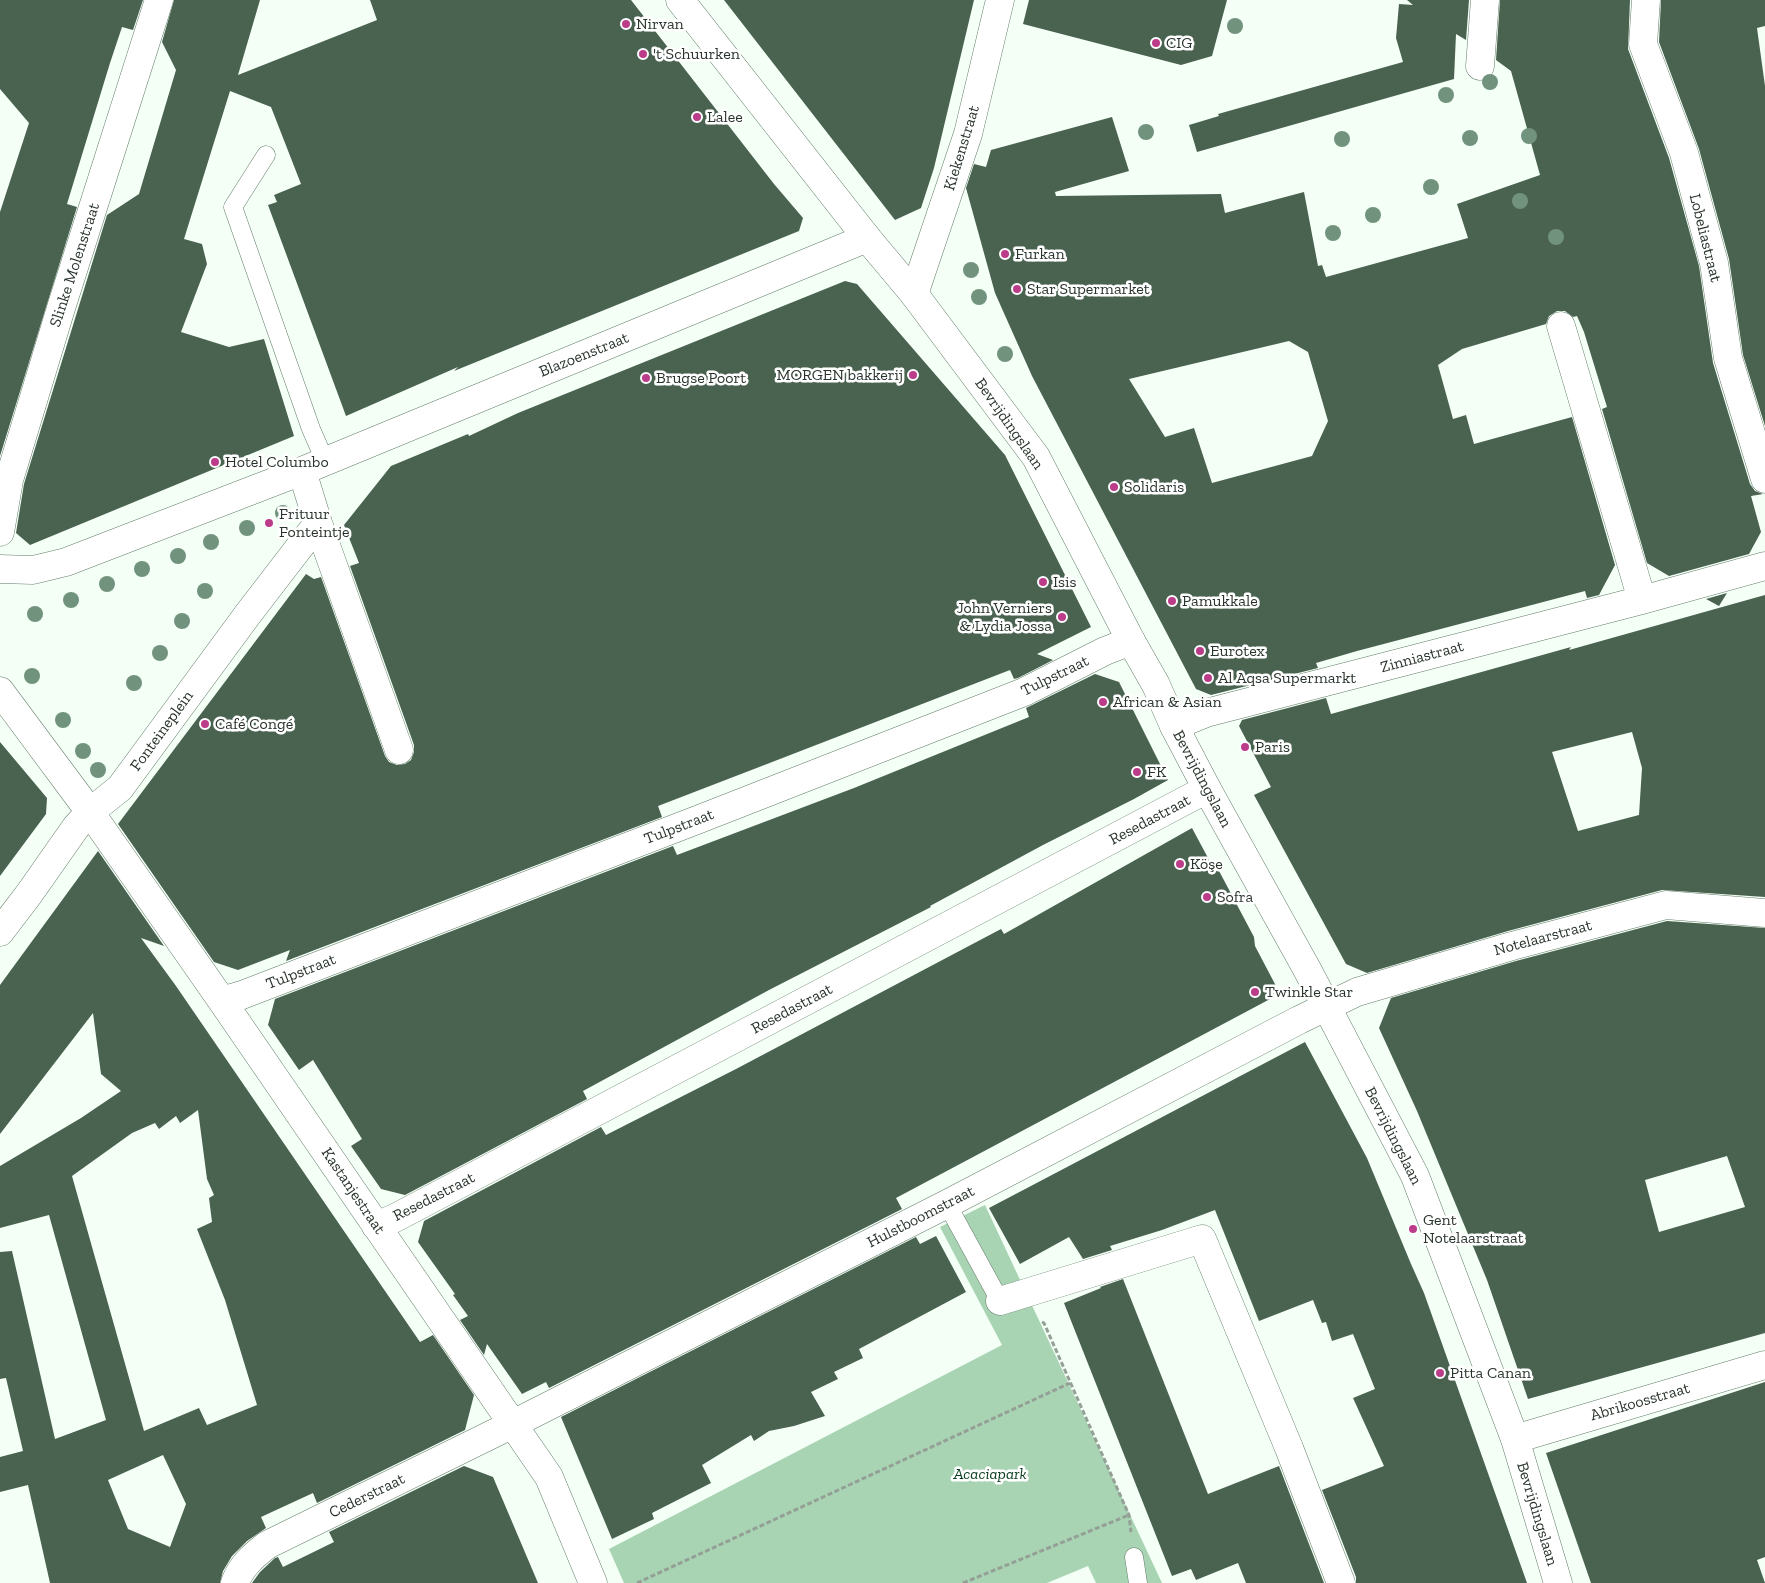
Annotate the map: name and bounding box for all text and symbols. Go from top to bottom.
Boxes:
place label: Nirvan [636,14,684,34]
marker: Nirvan [620,18,632,30]
place label: CIG [1166,33,1192,53]
marker: CIG [1150,37,1162,49]
place label: 't Schuurken [653,44,740,64]
marker: 't Schuurken [637,48,649,60]
street label: Kiekenstraat [940,103,984,193]
place label: Lalee [707,107,743,127]
marker: Lalee [691,111,703,123]
street label: Lobeliastraat [1685,192,1725,284]
street label: Slinke Molenstraat [46,200,104,330]
place label: Furkan [1015,244,1065,264]
marker: Furkan [999,248,1011,260]
place label: Star Supermarket [1027,279,1150,299]
marker: Star Supermarket [1011,283,1023,295]
street label: Blazoenstraat [536,328,632,382]
place label: MORGEN bakkerij [777,365,903,385]
place label: Brugse Poort [656,368,746,388]
marker: MORGEN bakkerij [907,369,919,381]
marker: Brugse Poort [640,372,652,384]
street label: Bevrijdingslaan [970,375,1048,473]
place label: Hotel Columbo [225,452,329,472]
marker: Hotel Columbo [209,456,221,468]
place label: Solidaris [1124,477,1184,497]
marker: Solidaris [1108,481,1120,493]
place label: Frituur Fonteintje [279,504,350,542]
marker: Frituur Fonteintje [263,517,275,529]
place label: Isis [1053,572,1077,592]
marker: Isis [1037,576,1049,588]
place label: Pamukkale [1182,591,1258,611]
marker: Pamukkale [1166,595,1178,607]
place label: John Verniers & Lydia Jossa [957,598,1052,636]
marker: John Verniers & Lydia Jossa [1056,611,1068,623]
street label: Zinniastraat [1378,637,1466,677]
place label: Eurotex [1210,641,1265,661]
marker: Eurotex [1194,645,1206,657]
street label: Tulpstraat [1018,651,1092,701]
place label: Al Aqsa Supermarkt [1218,668,1356,688]
marker: Al Aqsa Supermarkt [1202,672,1214,684]
street label: Fonteineplein [126,687,198,775]
place label: African & Asian [1113,692,1222,712]
marker: African & Asian [1097,696,1109,708]
place label: Café Congé [215,714,293,734]
marker: Café Congé [199,718,211,730]
street label: Bevrijdingslaan [1168,727,1236,831]
place label: Paris [1255,737,1290,757]
marker: Paris [1239,741,1251,753]
place label: FK [1147,762,1166,782]
marker: FK [1131,766,1143,778]
street label: Resedastraat [1106,791,1194,849]
street label: Tulpstraat [641,805,717,849]
place label: Köşe [1190,854,1223,874]
marker: Köşe [1174,858,1186,870]
place label: Sofra [1217,887,1253,907]
marker: Sofra [1201,891,1213,903]
street label: Notelaarstraat [1492,916,1594,960]
street label: Tulpstraat [263,950,339,994]
street label: Resedastraat [748,980,836,1038]
place label: Twinkle Star [1265,982,1353,1002]
marker: Twinkle Star [1249,986,1261,998]
street label: Bevrijdingslaan [1360,1084,1426,1188]
street label: Kastanjestraat [317,1144,389,1238]
street label: Resedastraat [390,1168,478,1226]
street label: Hulstboomstraat [864,1182,978,1252]
place label: Gent Notelaarstraat [1423,1210,1524,1248]
marker: Gent Notelaarstraat [1407,1223,1419,1235]
place label: Pitta Canan [1450,1363,1531,1383]
marker: Pitta Canan [1434,1367,1446,1379]
street label: Abrikoosstraat [1588,1379,1692,1425]
street label: Bevrijdingslaan [1512,1460,1562,1568]
park label: Acaciapark [953,1464,1027,1484]
street label: Cederstraat [326,1469,408,1523]

